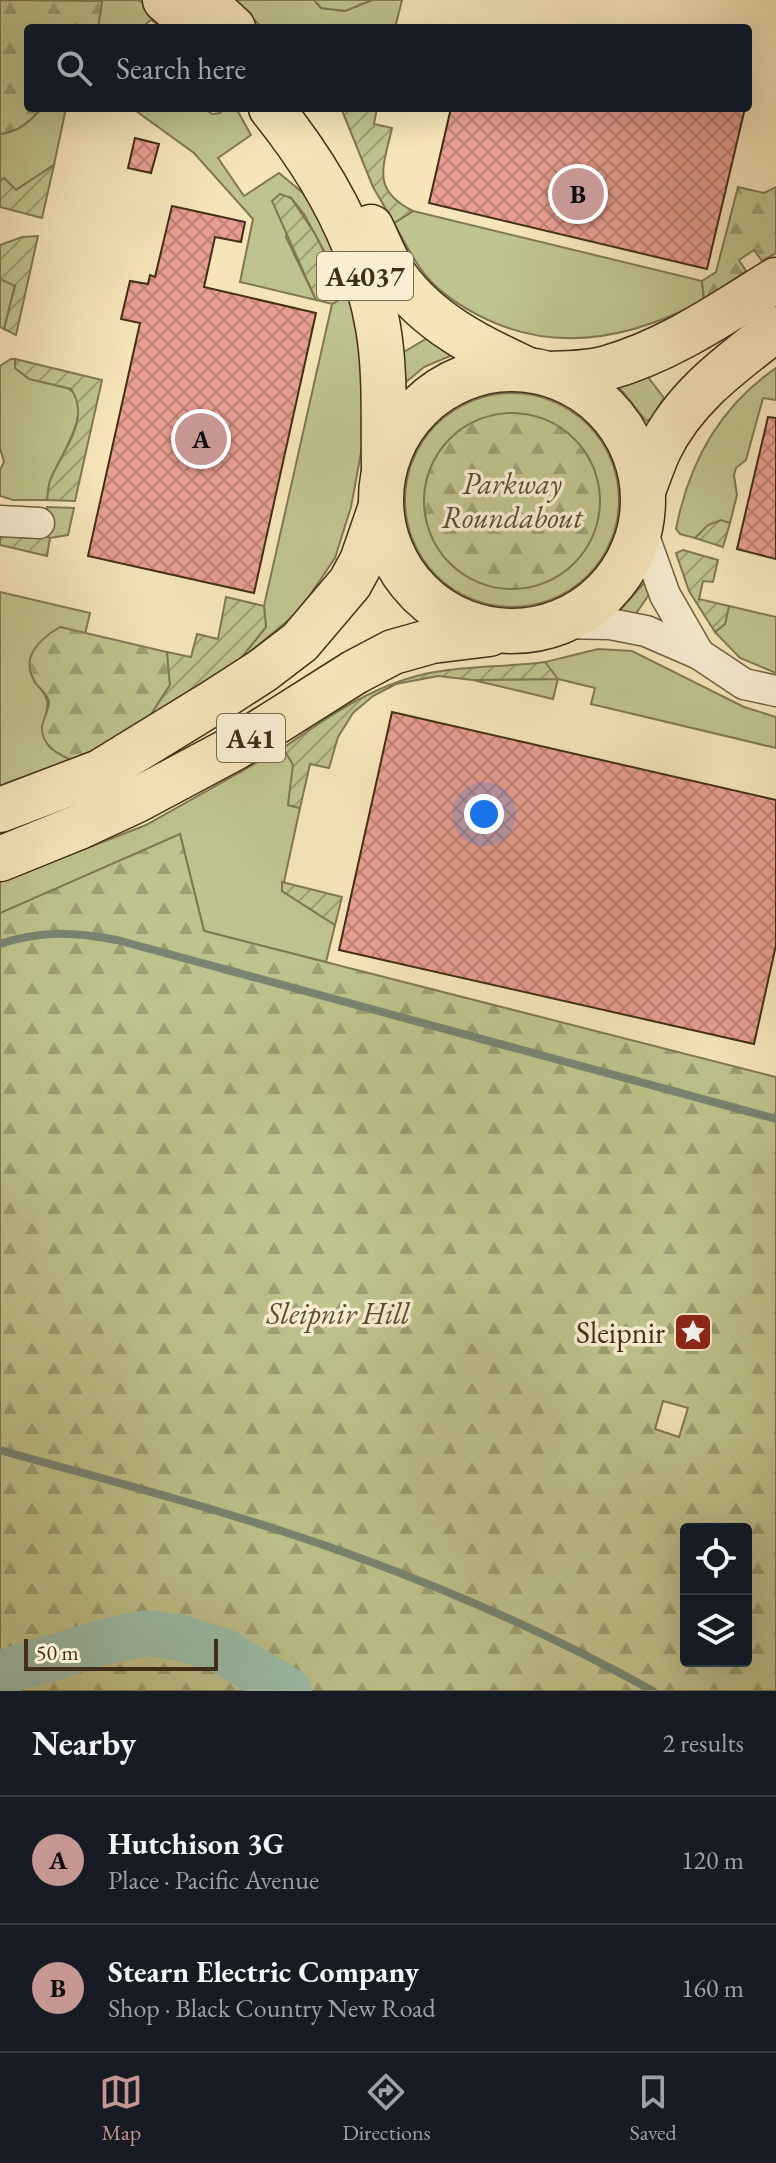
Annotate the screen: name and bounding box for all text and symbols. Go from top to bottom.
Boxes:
search box [24,24,752,112]
icon: search [52,46,96,90]
text: Search here [116,49,246,88]
pin: B [552,164,604,224]
road number: A4037 [317,252,413,300]
pin: A [175,409,227,469]
park label: Parkway Roundabout [441,464,584,537]
road number: A41 [217,714,285,762]
your location [464,794,504,834]
park label: Sleipnir Hill [265,1294,411,1333]
place icon: Sleipnir [672,1311,714,1353]
place label: Sleipnir [576,1313,665,1352]
map controls [680,1523,752,1667]
button: locate [680,1523,752,1595]
button: layers [680,1595,752,1667]
scale bar [24,1635,218,1671]
text: 50 m [36,1638,79,1667]
text: Nearby [32,1721,136,1765]
text: 2 results [663,1726,744,1760]
text: Hutchison 3G [108,1824,284,1863]
text: A [49,1843,67,1877]
text: 120 m [681,1843,744,1877]
text: Place · Pacific Avenue [108,1863,319,1897]
text: Stearn Electric Company [108,1952,419,1991]
text: B [50,1971,66,2005]
text: 160 m [681,1971,744,2005]
text: Shop · Black Country New Road [108,1991,436,2025]
tab: Map [99,2070,143,2147]
tab: Directions [342,2070,431,2147]
tab: Saved [629,2070,677,2147]

